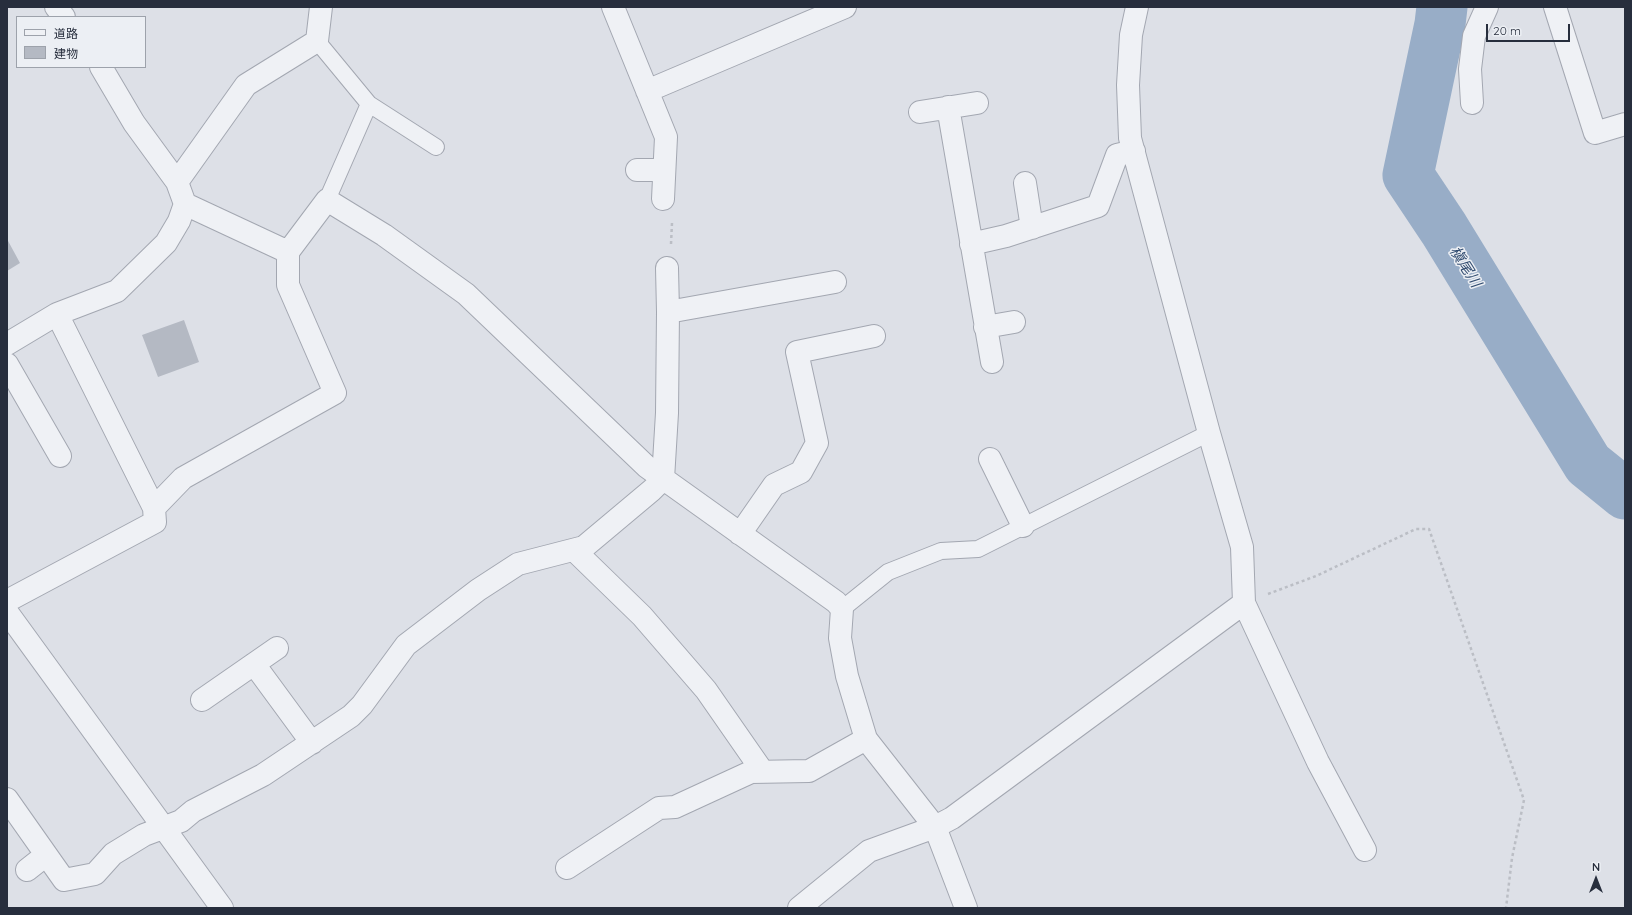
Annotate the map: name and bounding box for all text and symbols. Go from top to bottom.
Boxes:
legend [16,16,146,68]
scale bar [1488,16,1572,42]
text: 20 m [1493,23,1521,38]
text: 道路 [54,26,78,41]
text: 建物 [54,46,78,61]
water label: 槇尾川 [1445,243,1485,291]
north arrow [1576,859,1616,899]
text: N [1592,860,1600,874]

